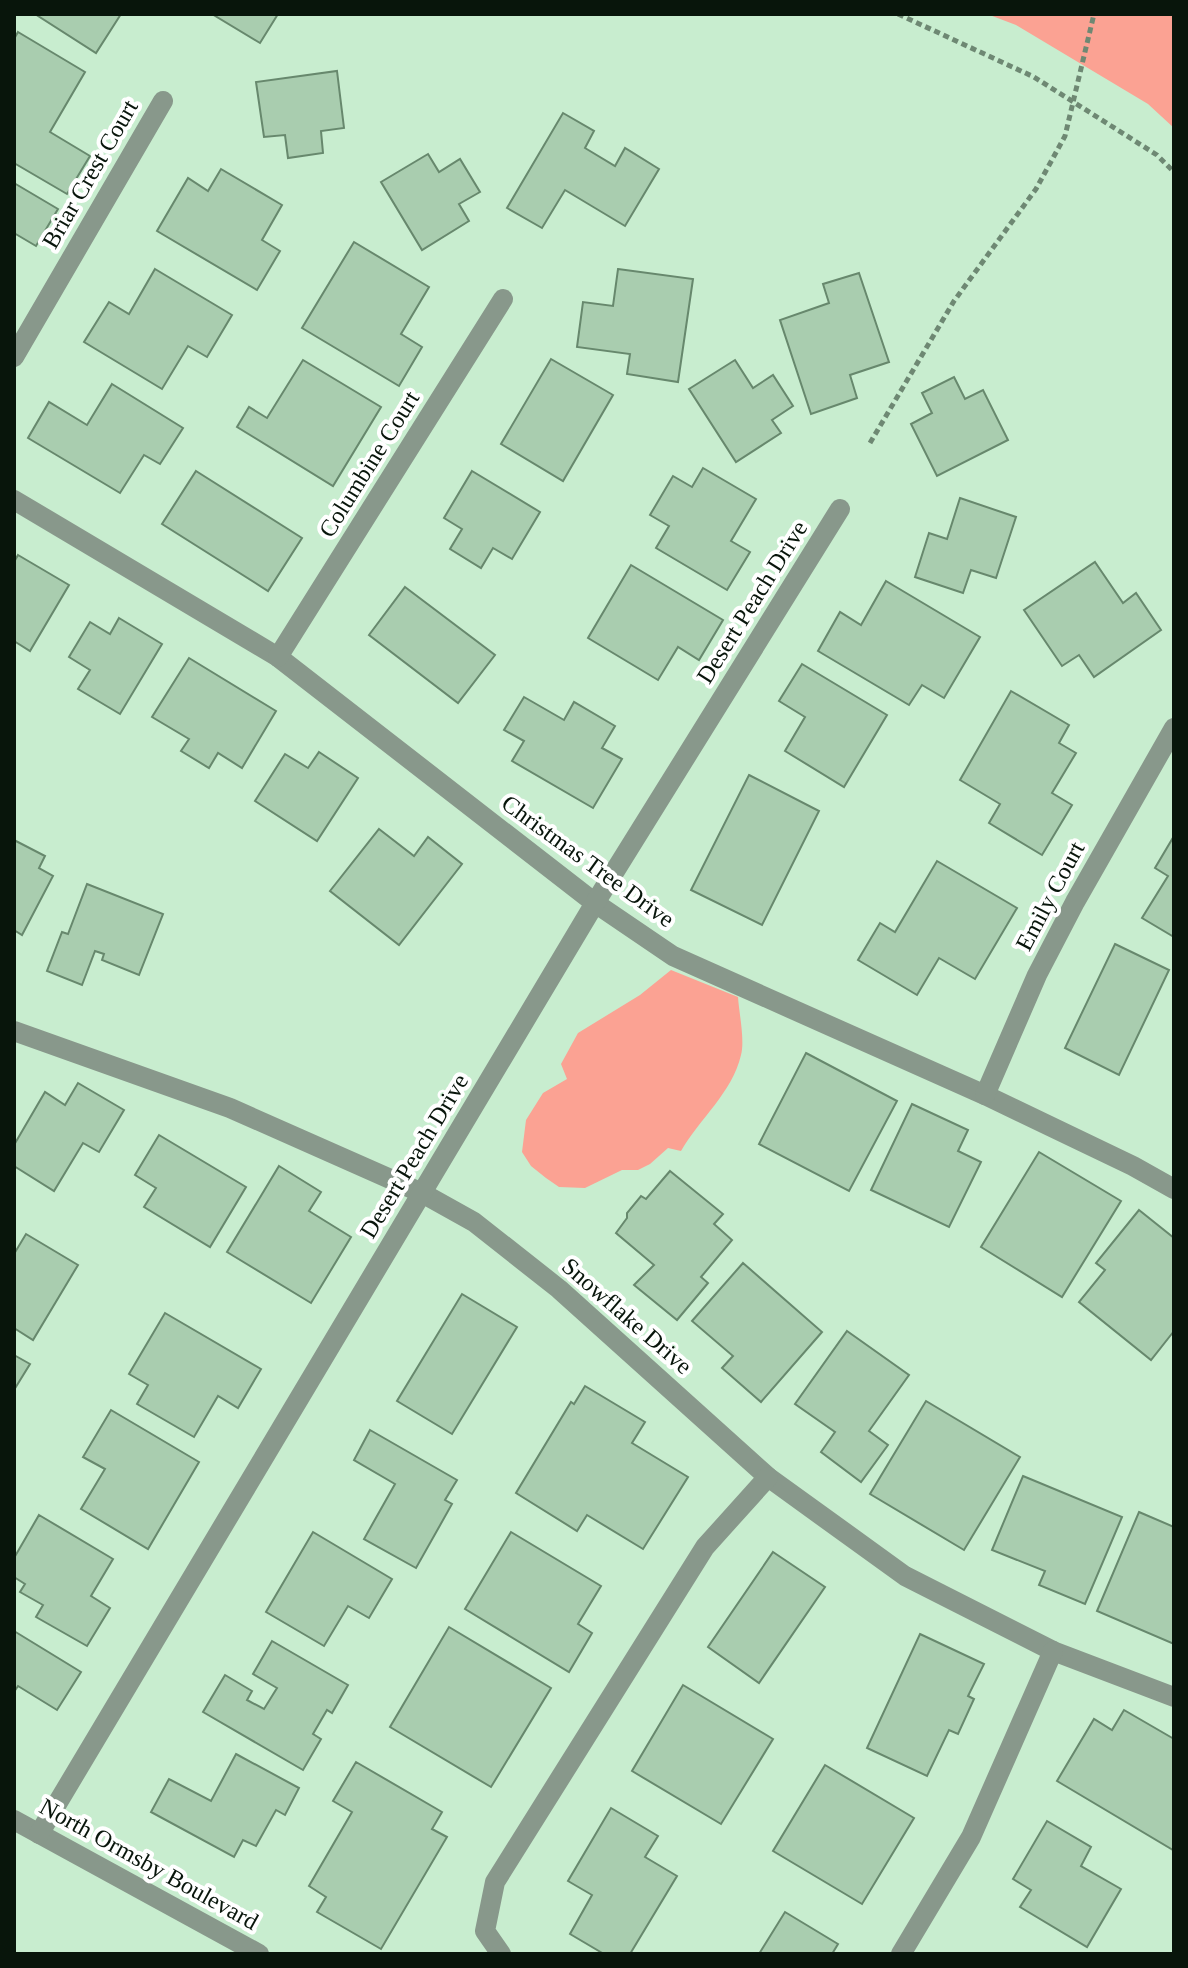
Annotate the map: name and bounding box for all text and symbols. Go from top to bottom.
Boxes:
street label: Briar Crest Court [37,95,143,253]
street label: Columbine Court [314,386,425,542]
street label: Desert Peach Drive [692,516,812,688]
street label: Christmas Tree Drive [497,790,679,932]
street label: Emily Court [1011,837,1090,955]
street label: Desert Peach Drive [355,1069,473,1243]
street label: Snowflake Drive [557,1253,697,1379]
street label: North Ormsby Boulevard [35,1793,263,1935]

